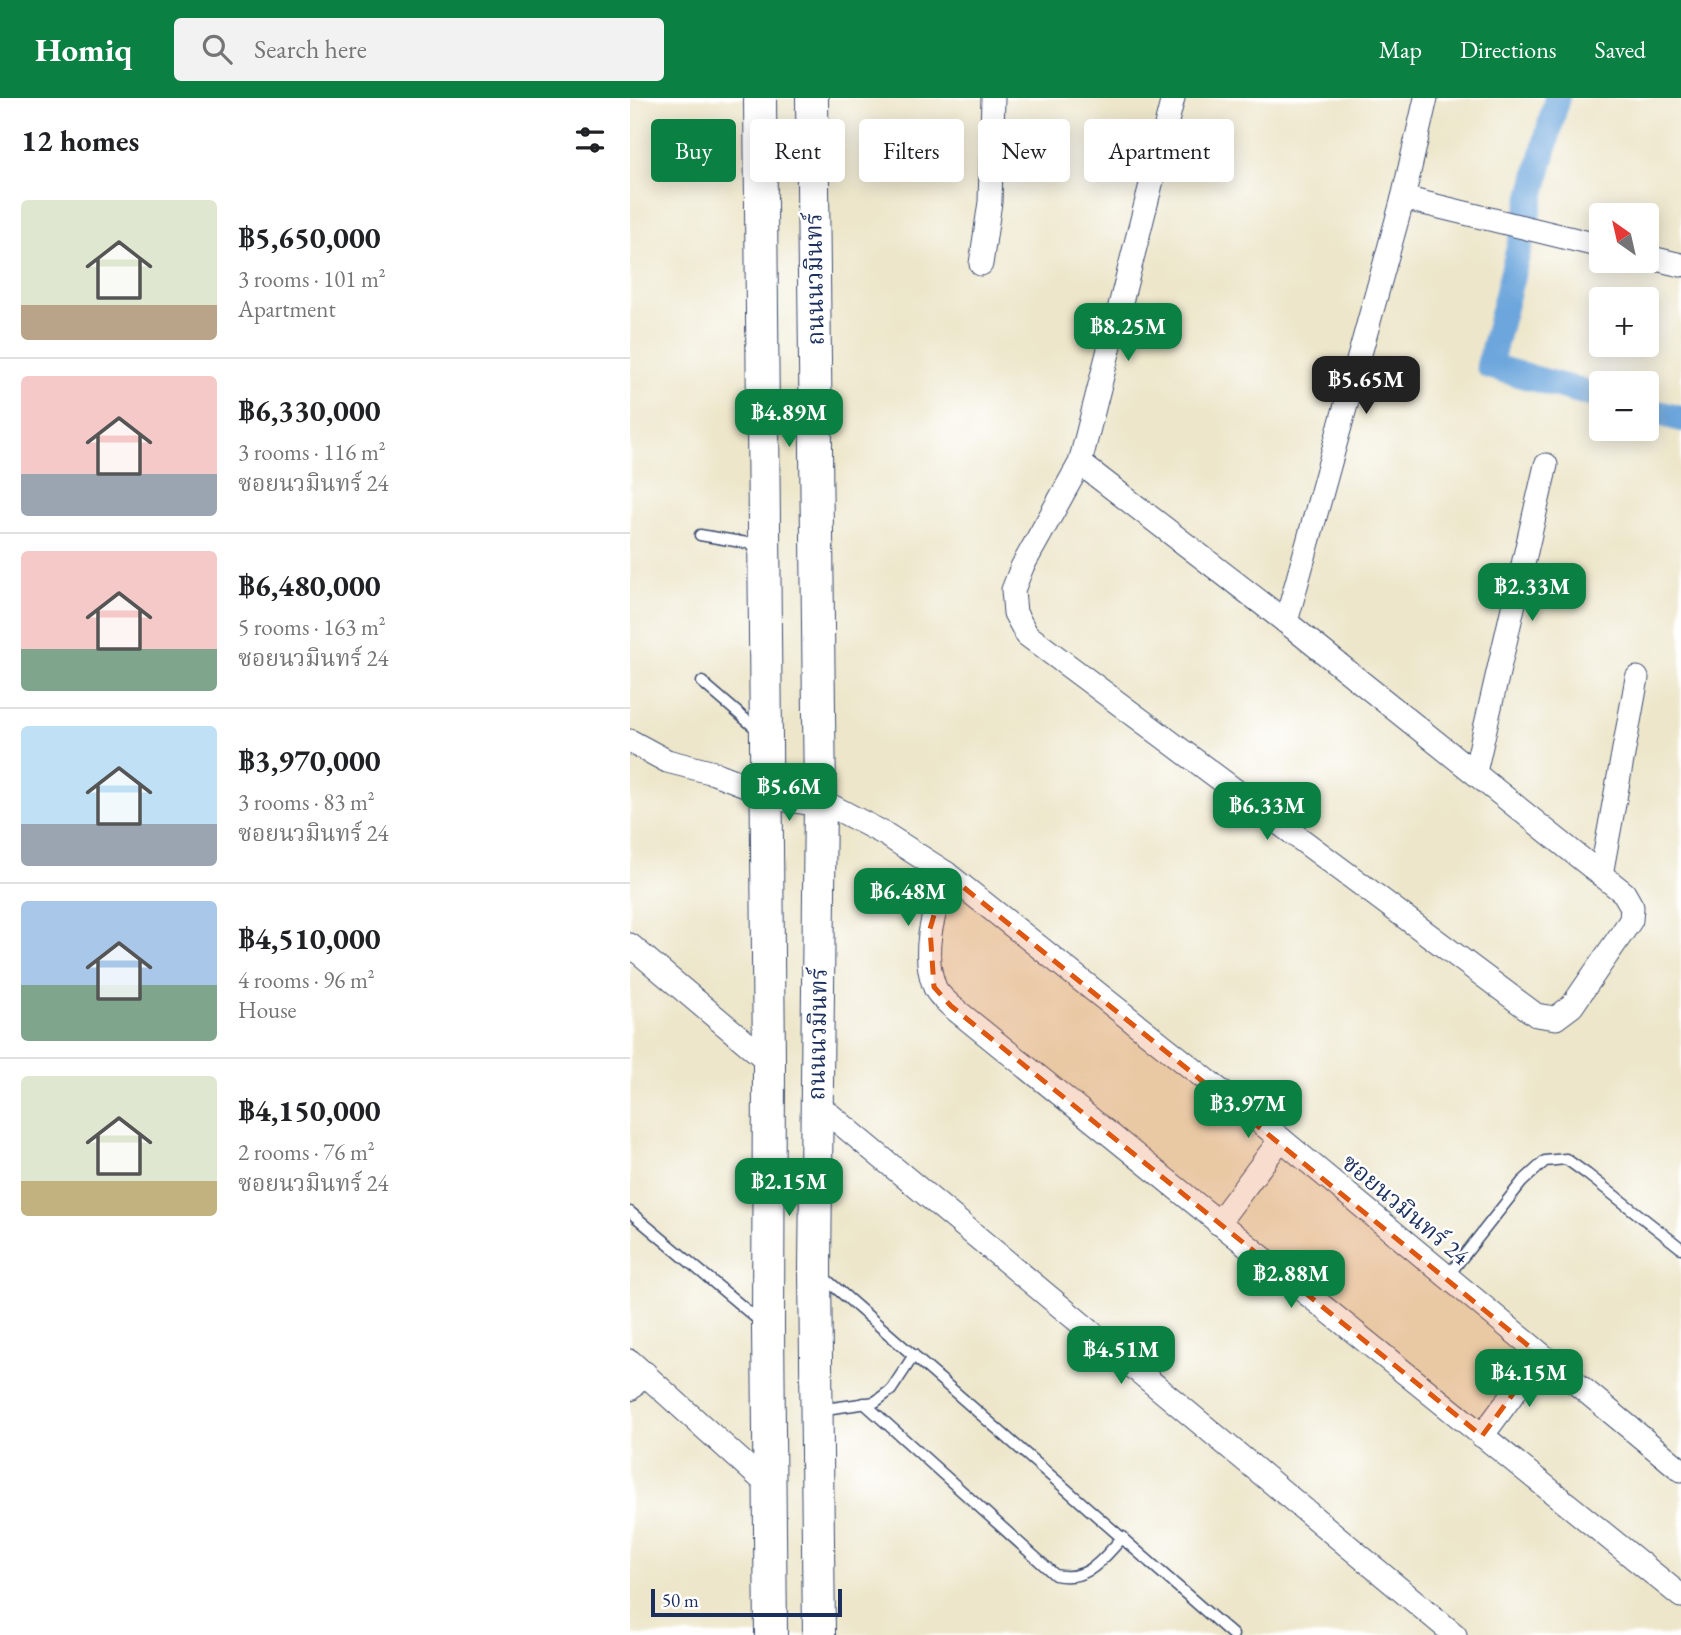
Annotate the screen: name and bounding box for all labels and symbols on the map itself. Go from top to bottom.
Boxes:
north arrow [1589,203,1659,273]
street label: ถนนนวมินทร์ [797,212,831,346]
pin: ฿8.25M [1071,303,1185,363]
pin: ฿5.65M [1309,356,1423,416]
pin: ฿4.89M [732,390,846,449]
pin: ฿2.33M [1475,564,1589,623]
pin: ฿5.6M [740,764,838,823]
pin: ฿6.33M [1210,782,1324,842]
pin: ฿6.48M [851,868,965,928]
street label: ถนนนวมินทร์ [800,967,834,1101]
pin: ฿3.97M [1191,1080,1305,1140]
street label: ซอยนวมินทร์ 24 [1336,1147,1476,1272]
pin: ฿2.15M [732,1158,846,1218]
pin: ฿2.88M [1234,1250,1348,1310]
pin: ฿4.51M [1064,1326,1178,1386]
pin: ฿4.15M [1472,1350,1586,1409]
scale bar [651,1586,842,1618]

